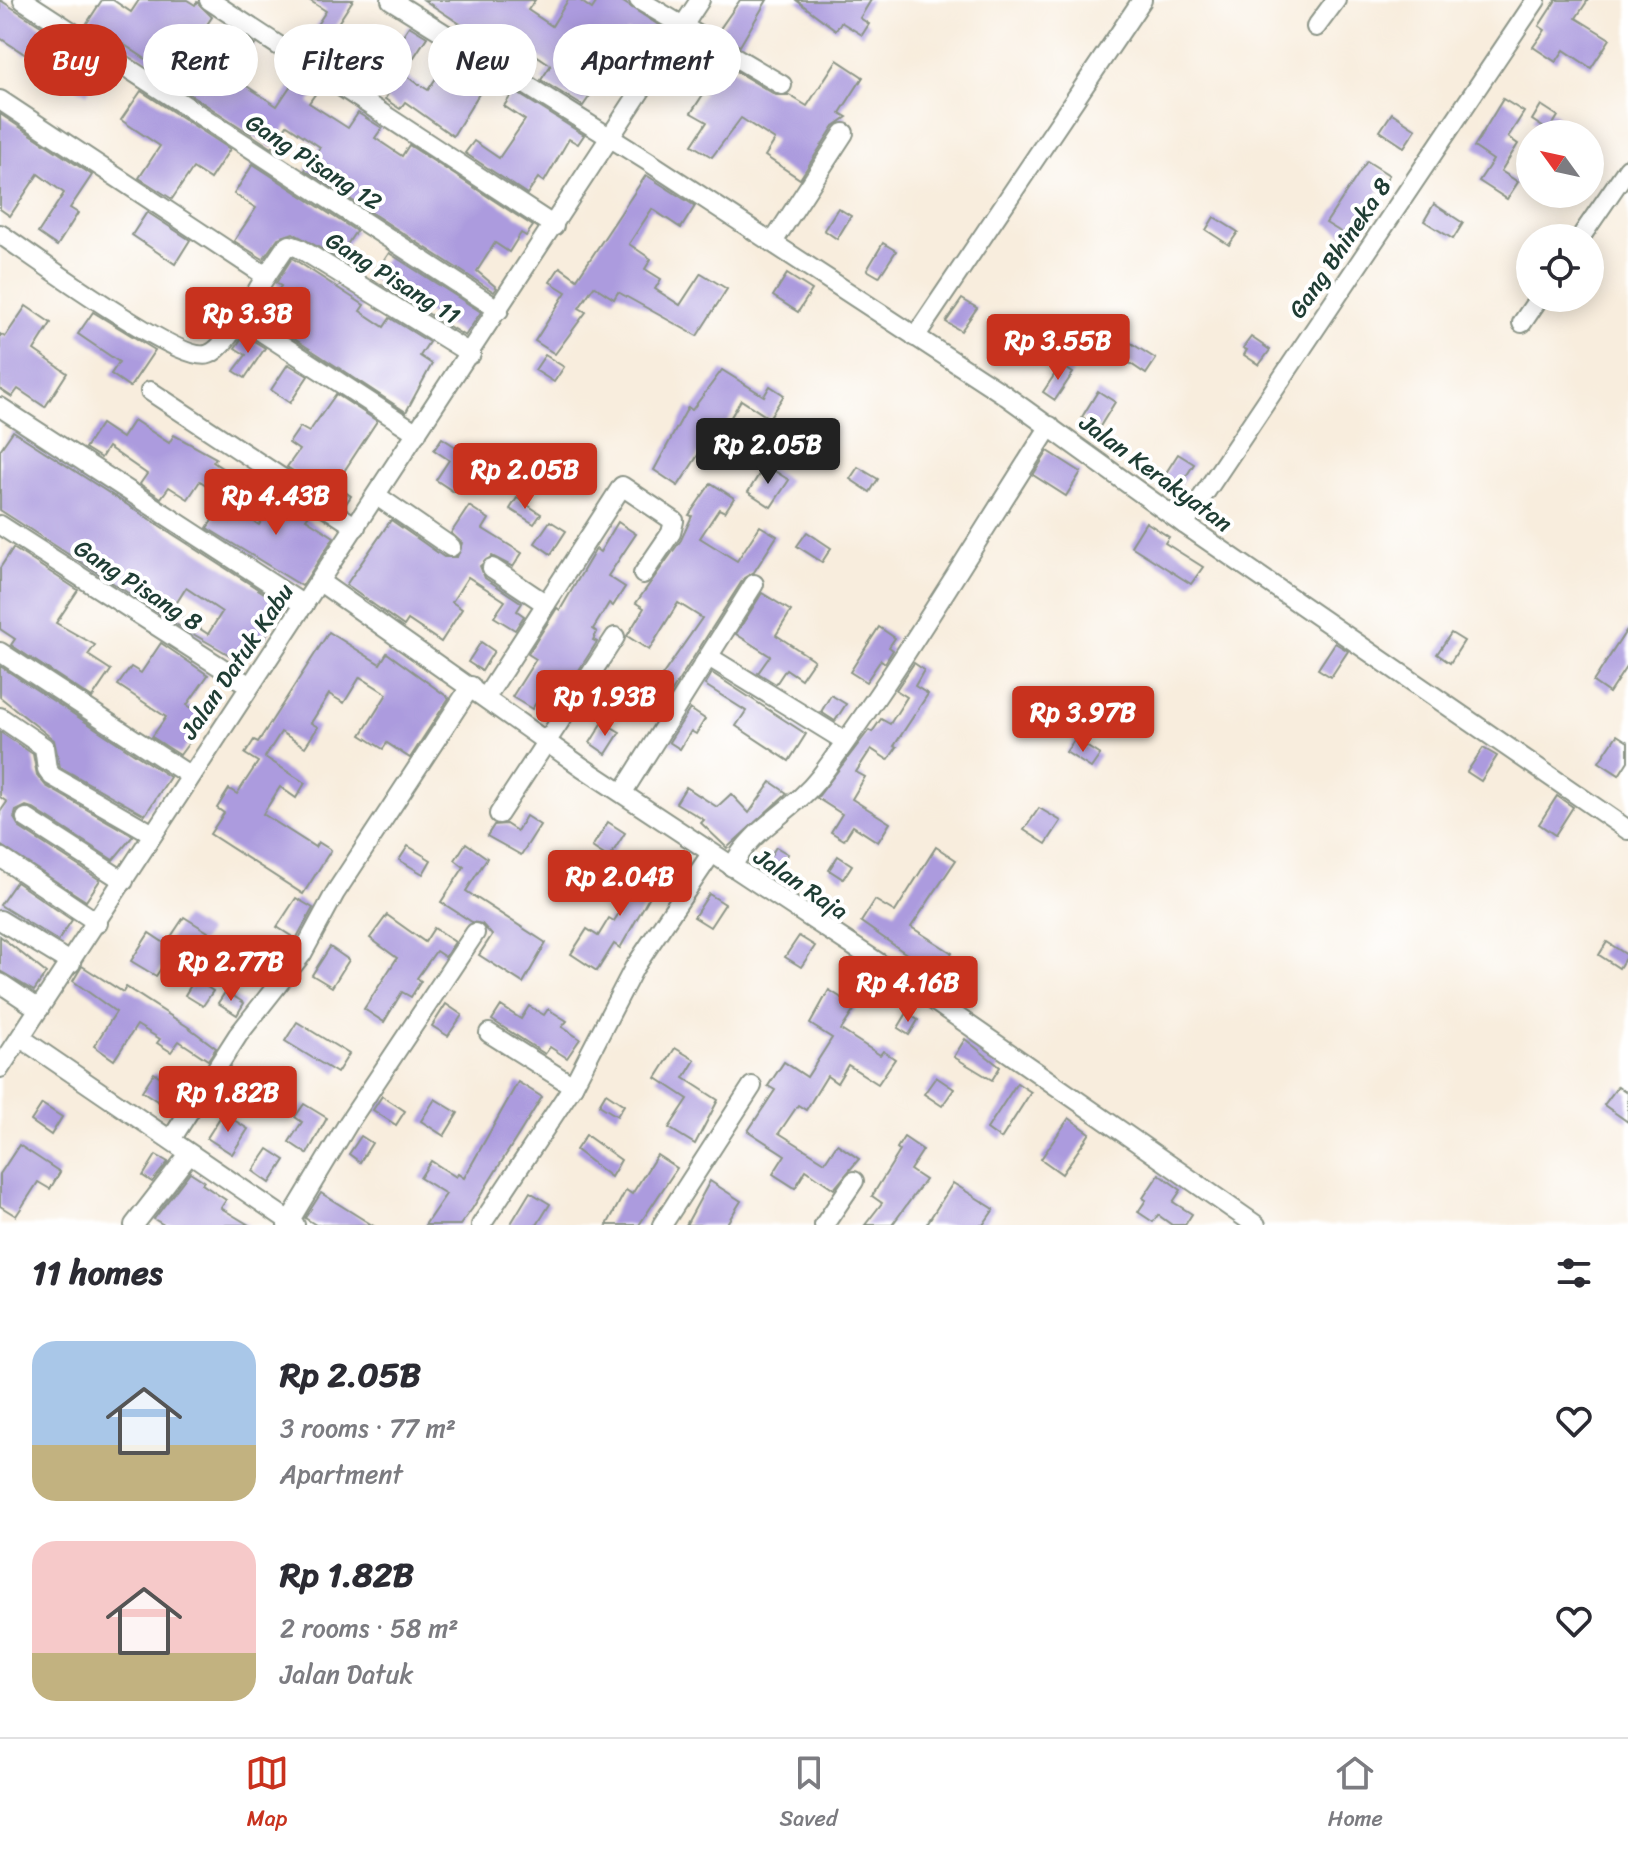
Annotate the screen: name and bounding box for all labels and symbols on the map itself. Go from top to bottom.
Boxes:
street label: Gang Pisang 12 [237,102,391,222]
north arrow [1516,120,1604,208]
street label: Gang Bhineka 8 [1277,169,1403,327]
street label: Gang Pisang 11 [317,220,469,336]
pin: Rp 3.3B [174,287,322,355]
pin: Rp 3.55B [975,314,1141,382]
street label: Jalan Kerakyatan [1069,402,1242,543]
pin: Rp 2.05B [685,418,851,486]
pin: Rp 2.05B [442,443,608,511]
pin: Rp 4.43B [193,469,359,537]
street label: Gang Pisang 8 [65,527,211,643]
street label: Jalan Datuk Kabu [168,574,305,749]
pin: Rp 1.93B [522,670,688,738]
pin: Rp 3.97B [1000,686,1166,754]
street label: Jalan Raja [744,836,857,931]
pin: Rp 2.04B [537,850,703,918]
pin: Rp 2.77B [148,935,314,1003]
pin: Rp 4.16B [825,956,991,1024]
pin: Rp 1.82B [145,1066,311,1134]

